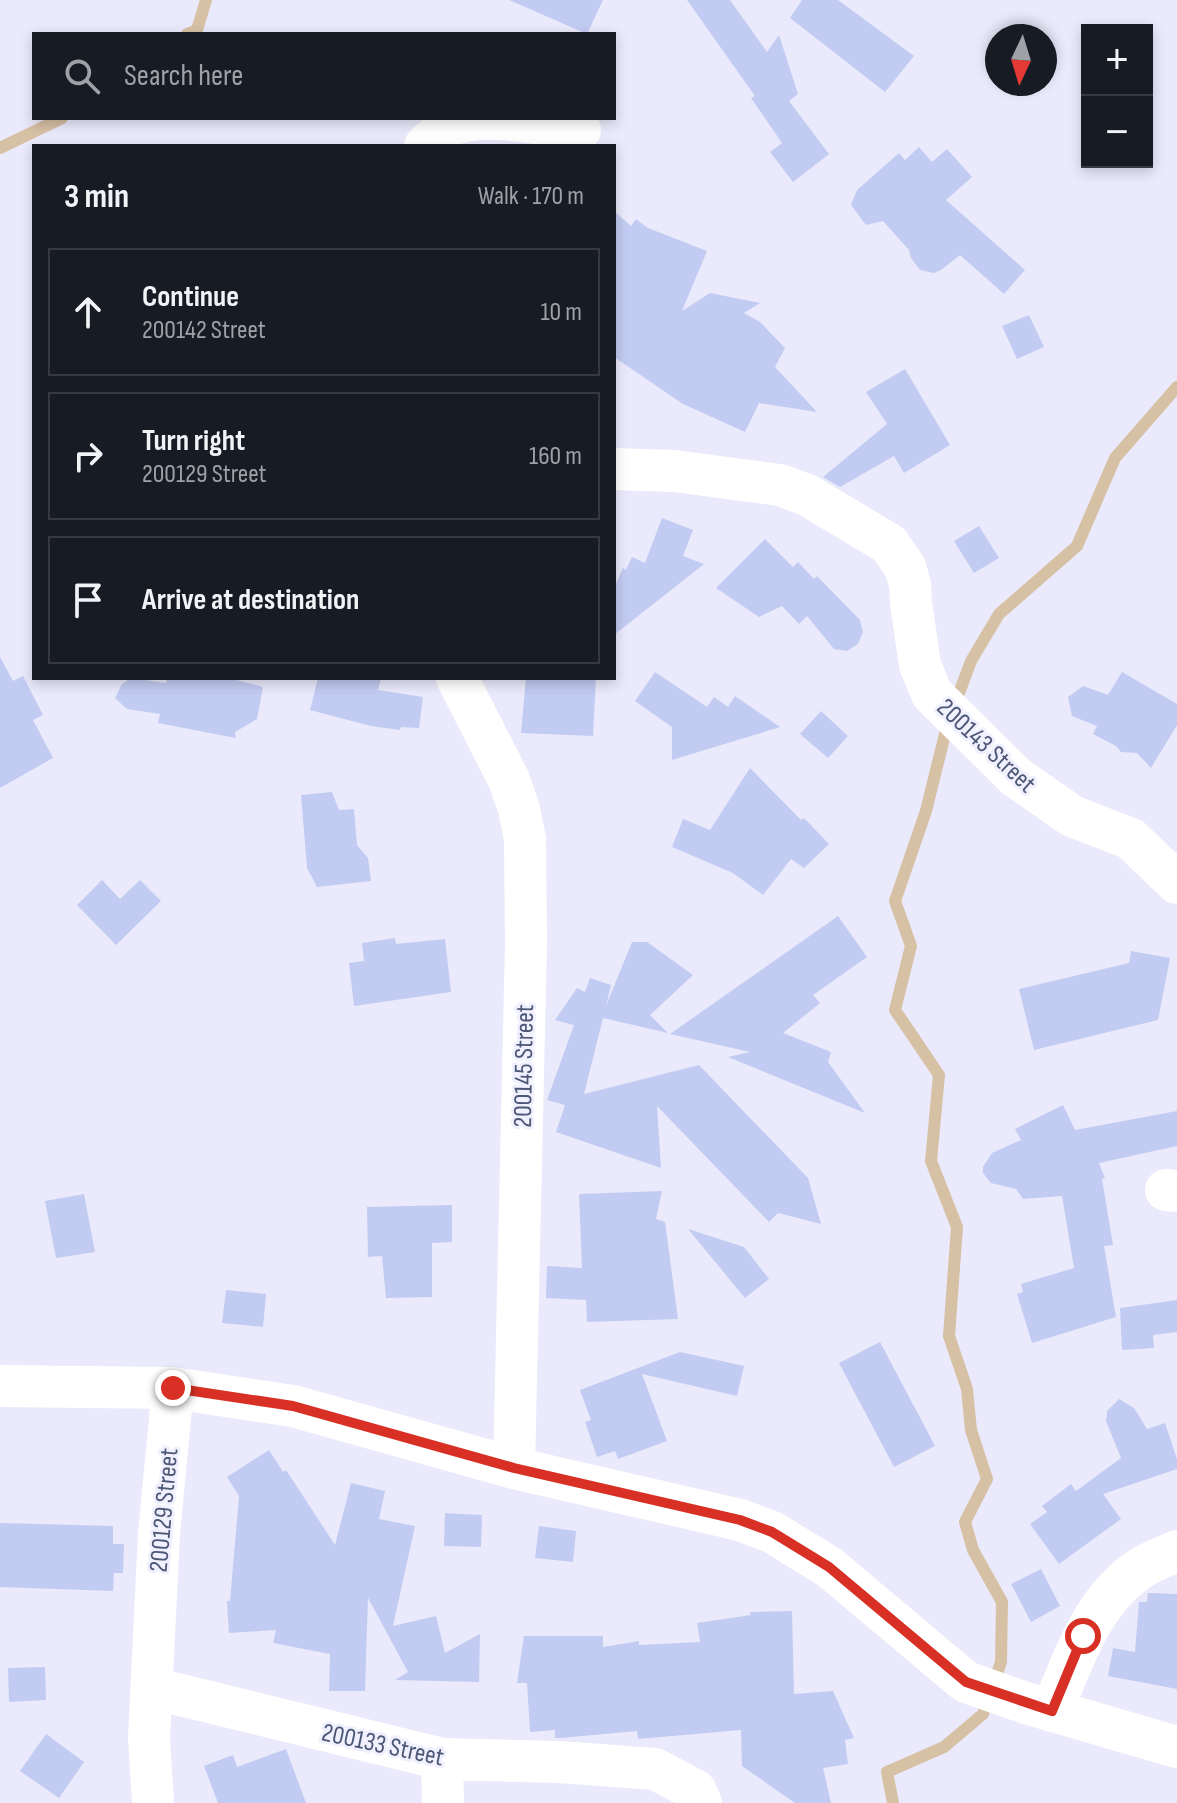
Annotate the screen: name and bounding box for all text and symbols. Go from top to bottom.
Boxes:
north arrow [985,24,1057,96]
map controls [1081,24,1153,168]
button: + [1081,24,1153,96]
search box [32,32,616,120]
icon: search [60,54,104,98]
text: Search here [124,58,243,94]
button: − [1081,96,1153,168]
text: 3 min [64,176,129,217]
text: Walk · 170 m [478,181,584,212]
text: Continue [142,279,239,315]
icon: ahead [66,290,110,334]
text: 10 m [540,297,582,328]
text: 200142 Street [142,315,266,346]
text: Turn right [142,423,245,459]
icon: right [66,434,110,478]
text: 160 m [529,441,582,472]
text: 200129 Street [142,459,267,490]
icon: arrive [66,578,110,622]
text: Arrive at destination [142,582,359,618]
street label: 200143 Street [930,693,1042,800]
street label: 200145 Street [508,1004,541,1128]
route end [155,1370,191,1406]
street label: 200129 Street [144,1447,185,1574]
route start [1065,1618,1101,1654]
street label: 200133 Street [319,1717,447,1774]

